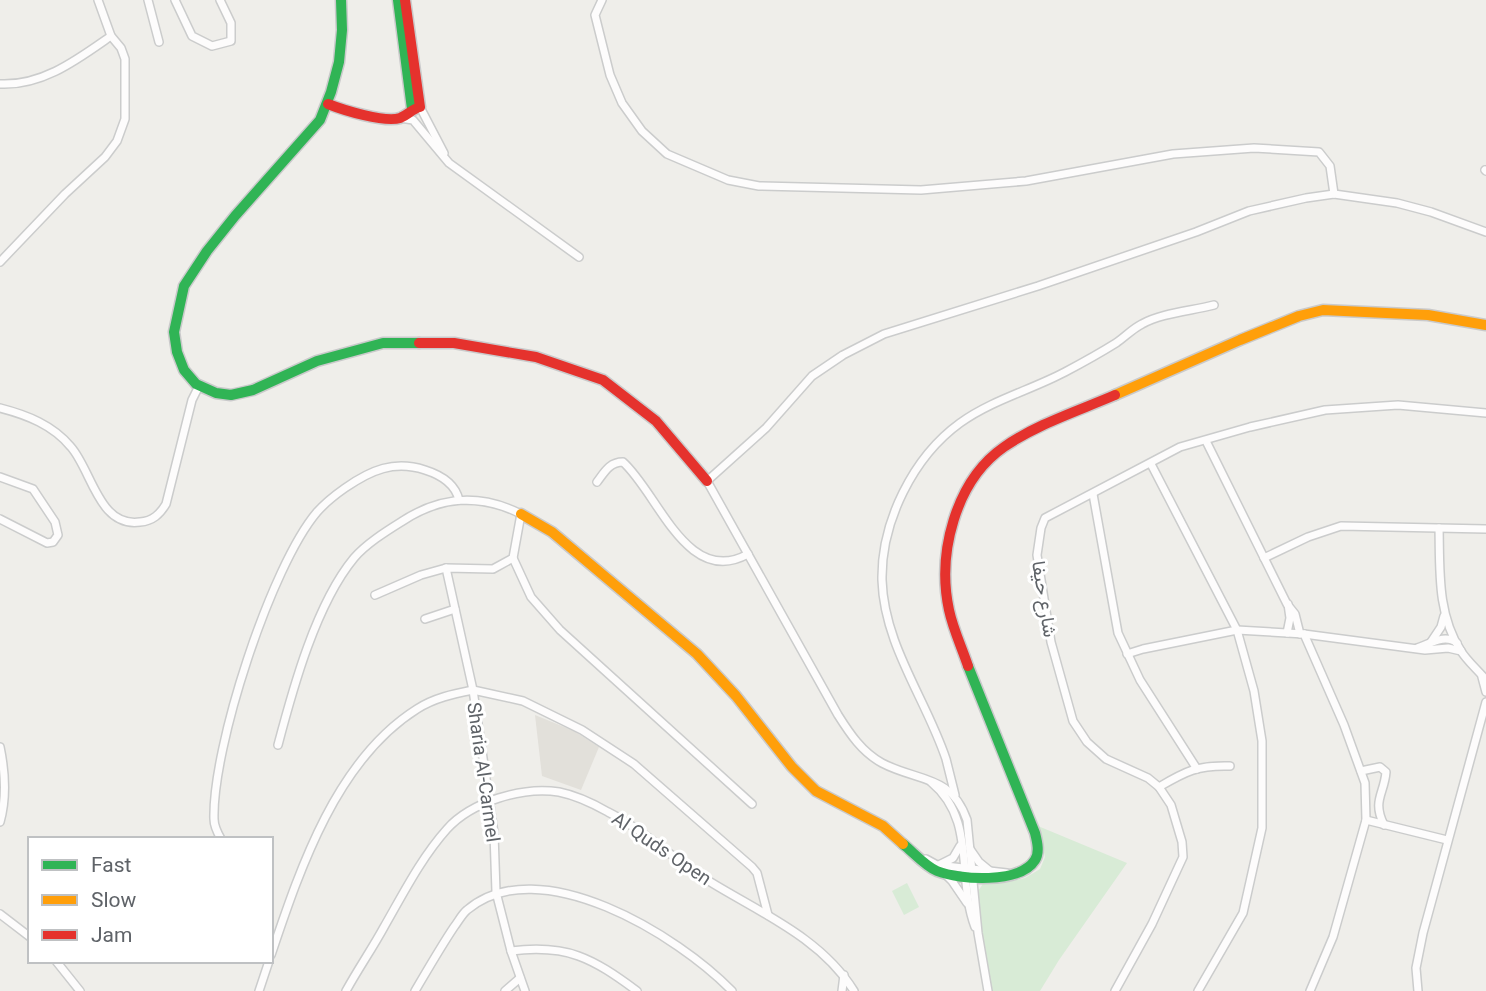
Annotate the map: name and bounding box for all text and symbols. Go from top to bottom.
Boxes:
street label: شارع حيفا [1026,559,1062,639]
street label: Sharia Al-Carmel [462,701,505,843]
street label: Al Quds Open [608,807,716,890]
legend [28,837,273,963]
text: Fast [91,853,132,877]
text: Slow [91,888,137,912]
text: Jam [91,923,132,947]

